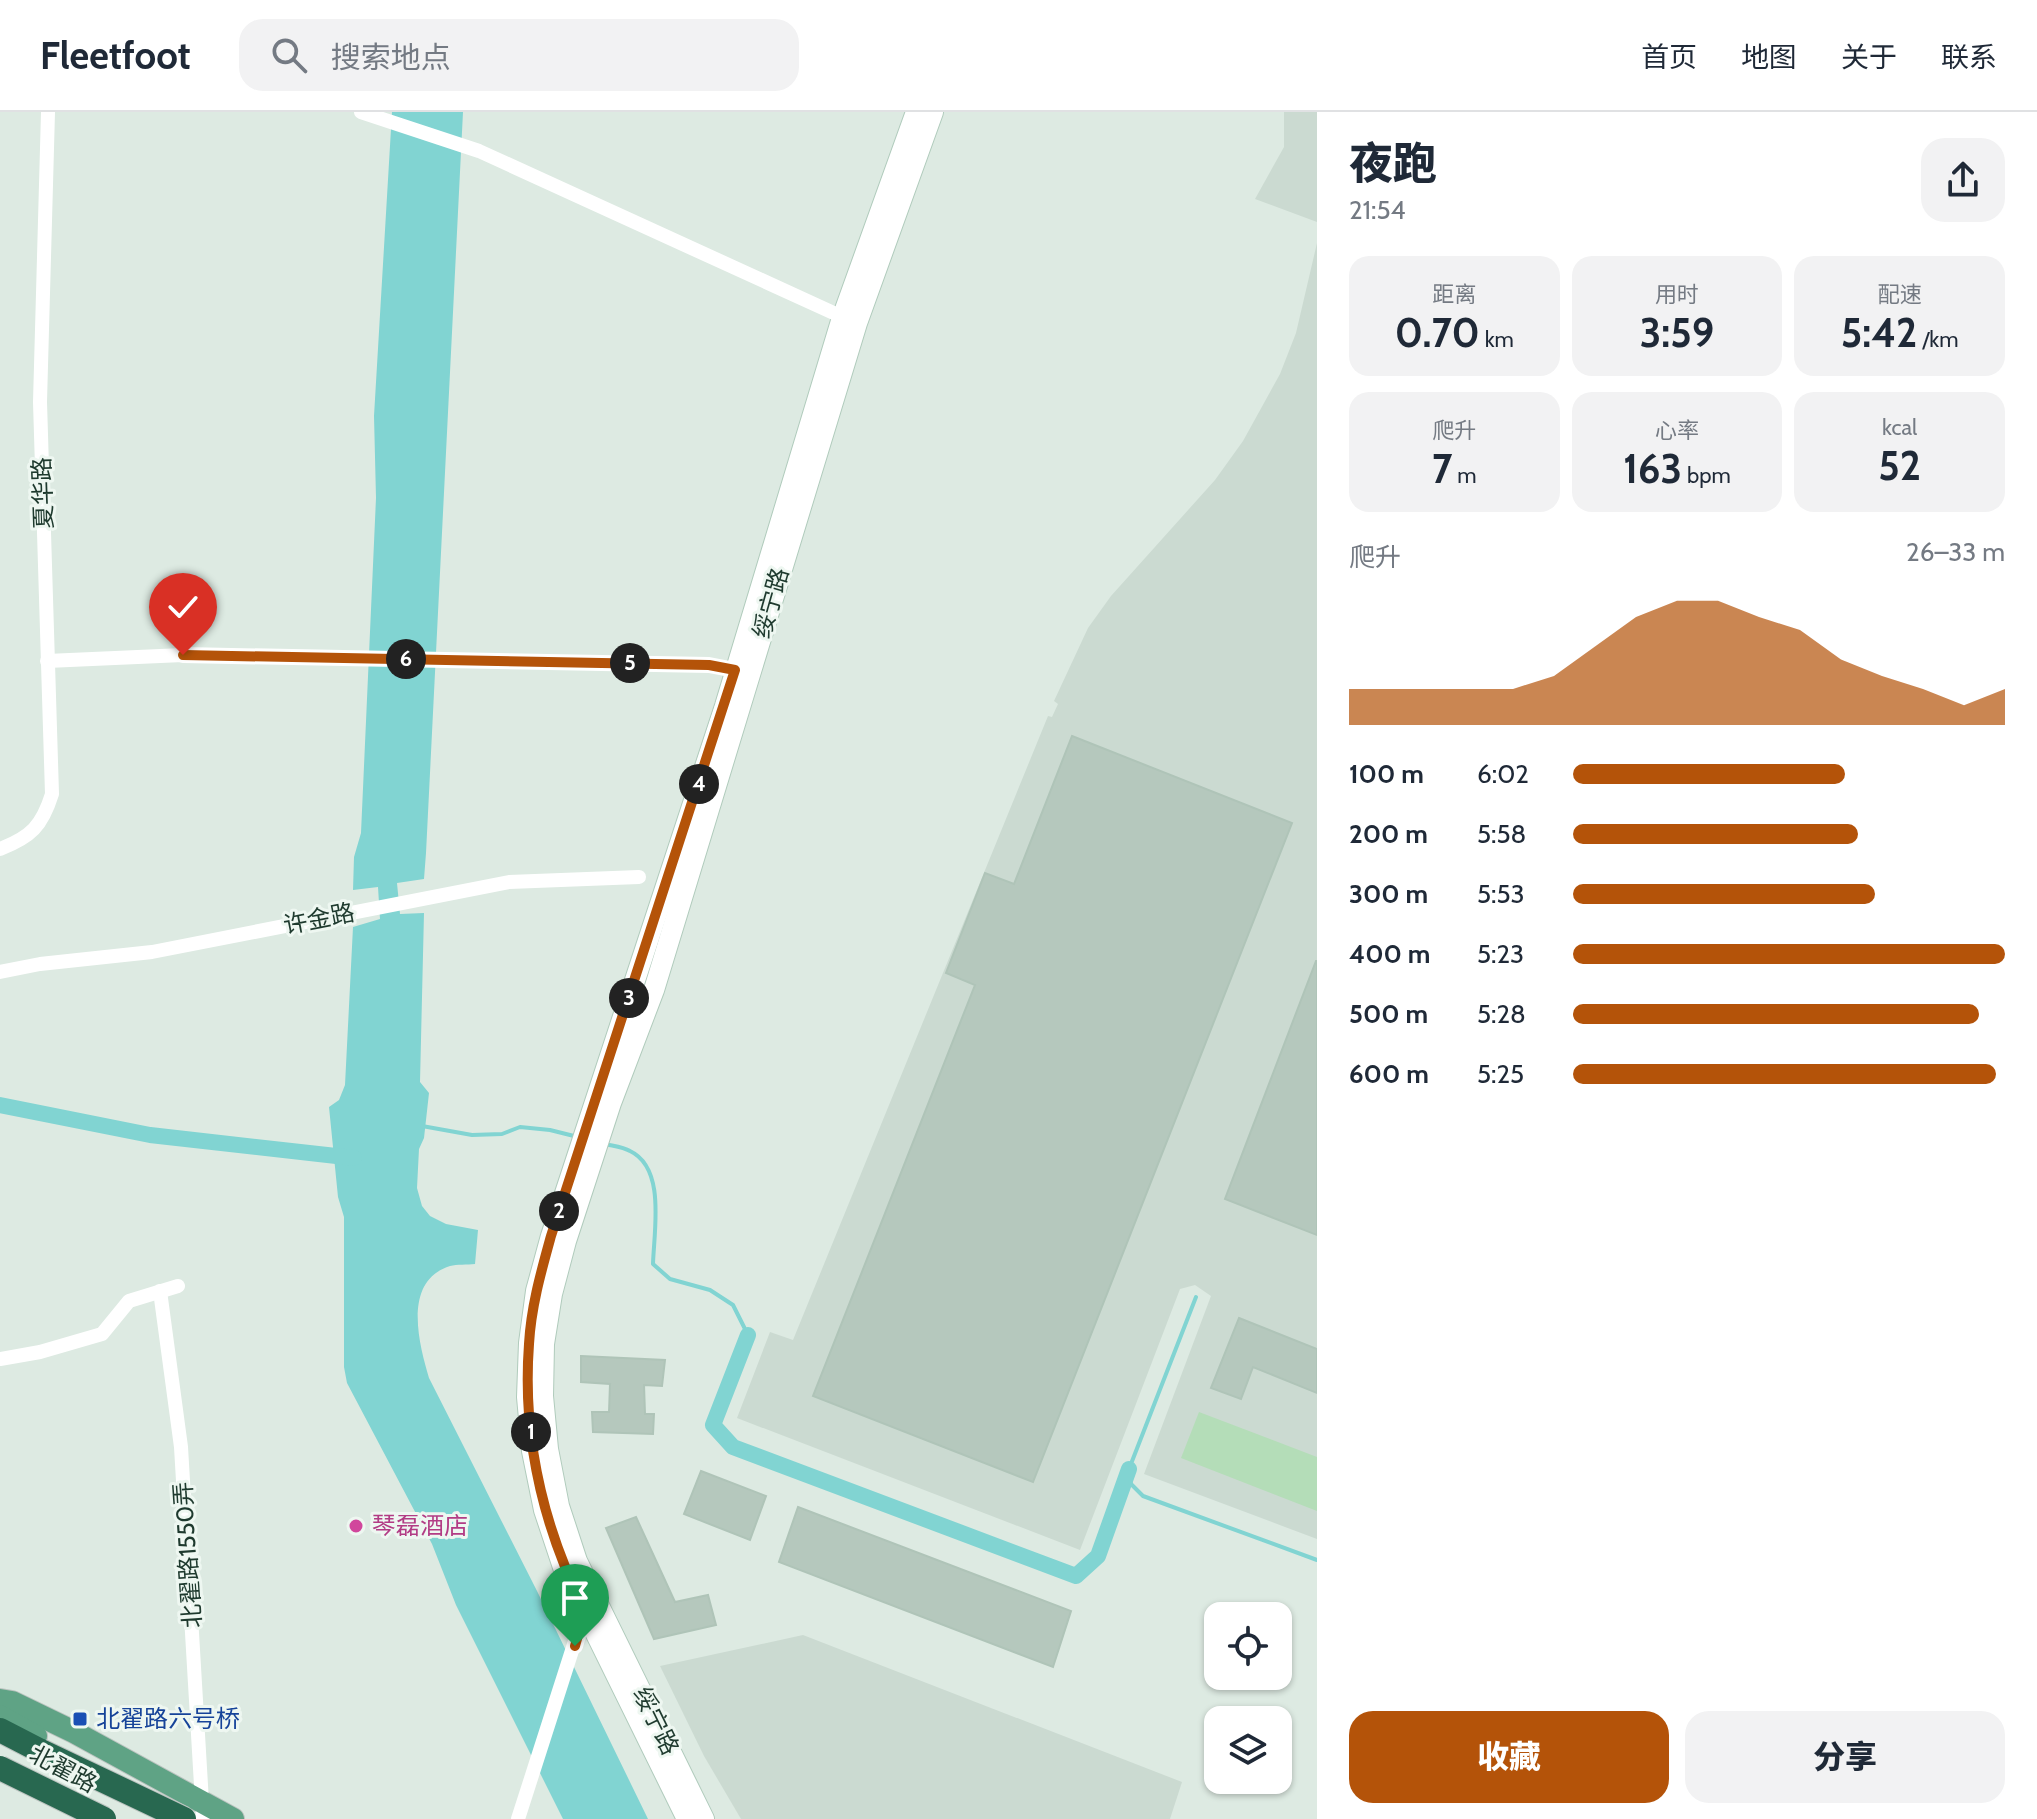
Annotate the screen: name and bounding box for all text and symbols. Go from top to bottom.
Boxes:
search box [239,19,799,91]
text: Fleetfoot [40,32,191,79]
icon: search [267,33,311,77]
text: 搜索地点 [331,39,451,76]
text: 首页 [1641,40,1697,74]
text: 地图 [1741,40,1797,74]
text: 关于 [1841,40,1897,74]
text: 联系 [1941,40,1997,74]
text: 夜跑 [1349,137,1437,190]
button: share [1921,138,2005,222]
text: 21:54 [1349,194,1406,226]
text: 距离 [1432,281,1476,308]
text: 用时 [1655,281,1699,308]
text: 配速 [1878,281,1922,308]
text: 0.70 [1395,308,1480,357]
text: 3:59 [1640,308,1714,357]
text: 5:42 [1841,308,1917,357]
text: km [1480,326,1514,353]
text: /km [1917,326,1958,353]
text: kcal [1882,414,1917,441]
text: 爬升 [1432,417,1476,444]
text: 心率 [1655,417,1699,444]
text: 52 [1878,441,1921,490]
text: 7 [1432,444,1452,493]
text: 163 [1623,444,1682,493]
street label: 夏华路 [27,457,58,530]
text: m [1452,462,1477,489]
text: bpm [1682,462,1731,489]
text: 26–33 m [1906,536,2005,568]
text: 爬升 [1349,541,1401,573]
street label: 绥宁路 [747,564,794,641]
pin [149,573,217,655]
icon: check [161,585,205,629]
pin: 6 [386,639,426,679]
pin: 5 [610,643,650,683]
text: 6 [400,645,412,672]
text: 5 [624,649,636,676]
text: 100 m [1349,758,1424,790]
text: 6:02 [1477,758,1529,790]
pin: 4 [679,764,719,804]
text: 4 [692,770,706,797]
text: 200 m [1349,818,1428,850]
text: 5:58 [1477,818,1526,850]
text: 300 m [1349,878,1428,910]
text: 5:53 [1477,878,1525,910]
street label: 许金路 [281,897,357,940]
text: 400 m [1349,938,1430,970]
text: 5:23 [1477,938,1524,970]
pin: 3 [609,978,649,1018]
text: 3 [623,984,635,1011]
text: 500 m [1349,998,1428,1030]
text: 5:28 [1477,998,1526,1030]
text: 600 m [1349,1058,1429,1090]
text: 5:25 [1477,1058,1524,1090]
pin: 2 [539,1191,579,1231]
text: 2 [553,1197,565,1224]
pin: 1 [511,1412,551,1452]
text: 1 [527,1418,535,1445]
street label: 北翟路1550弄 [168,1481,207,1629]
place label: 琴磊酒店 [372,1511,468,1540]
marker: 琴磊酒店 [347,1517,365,1535]
pin [541,1564,609,1646]
icon: arrive [553,1576,597,1620]
map controls [1204,1602,1292,1794]
button: locate [1204,1602,1292,1690]
street label: 绥宁路 [628,1682,685,1759]
place label: 北翟路六号桥 [96,1704,240,1733]
button: layers [1204,1706,1292,1794]
marker: 北翟路六号桥 [71,1710,89,1728]
button: 收藏 [1349,1711,1669,1803]
button: 分享 [1685,1711,2005,1803]
street label: 北翟路 [25,1739,102,1798]

